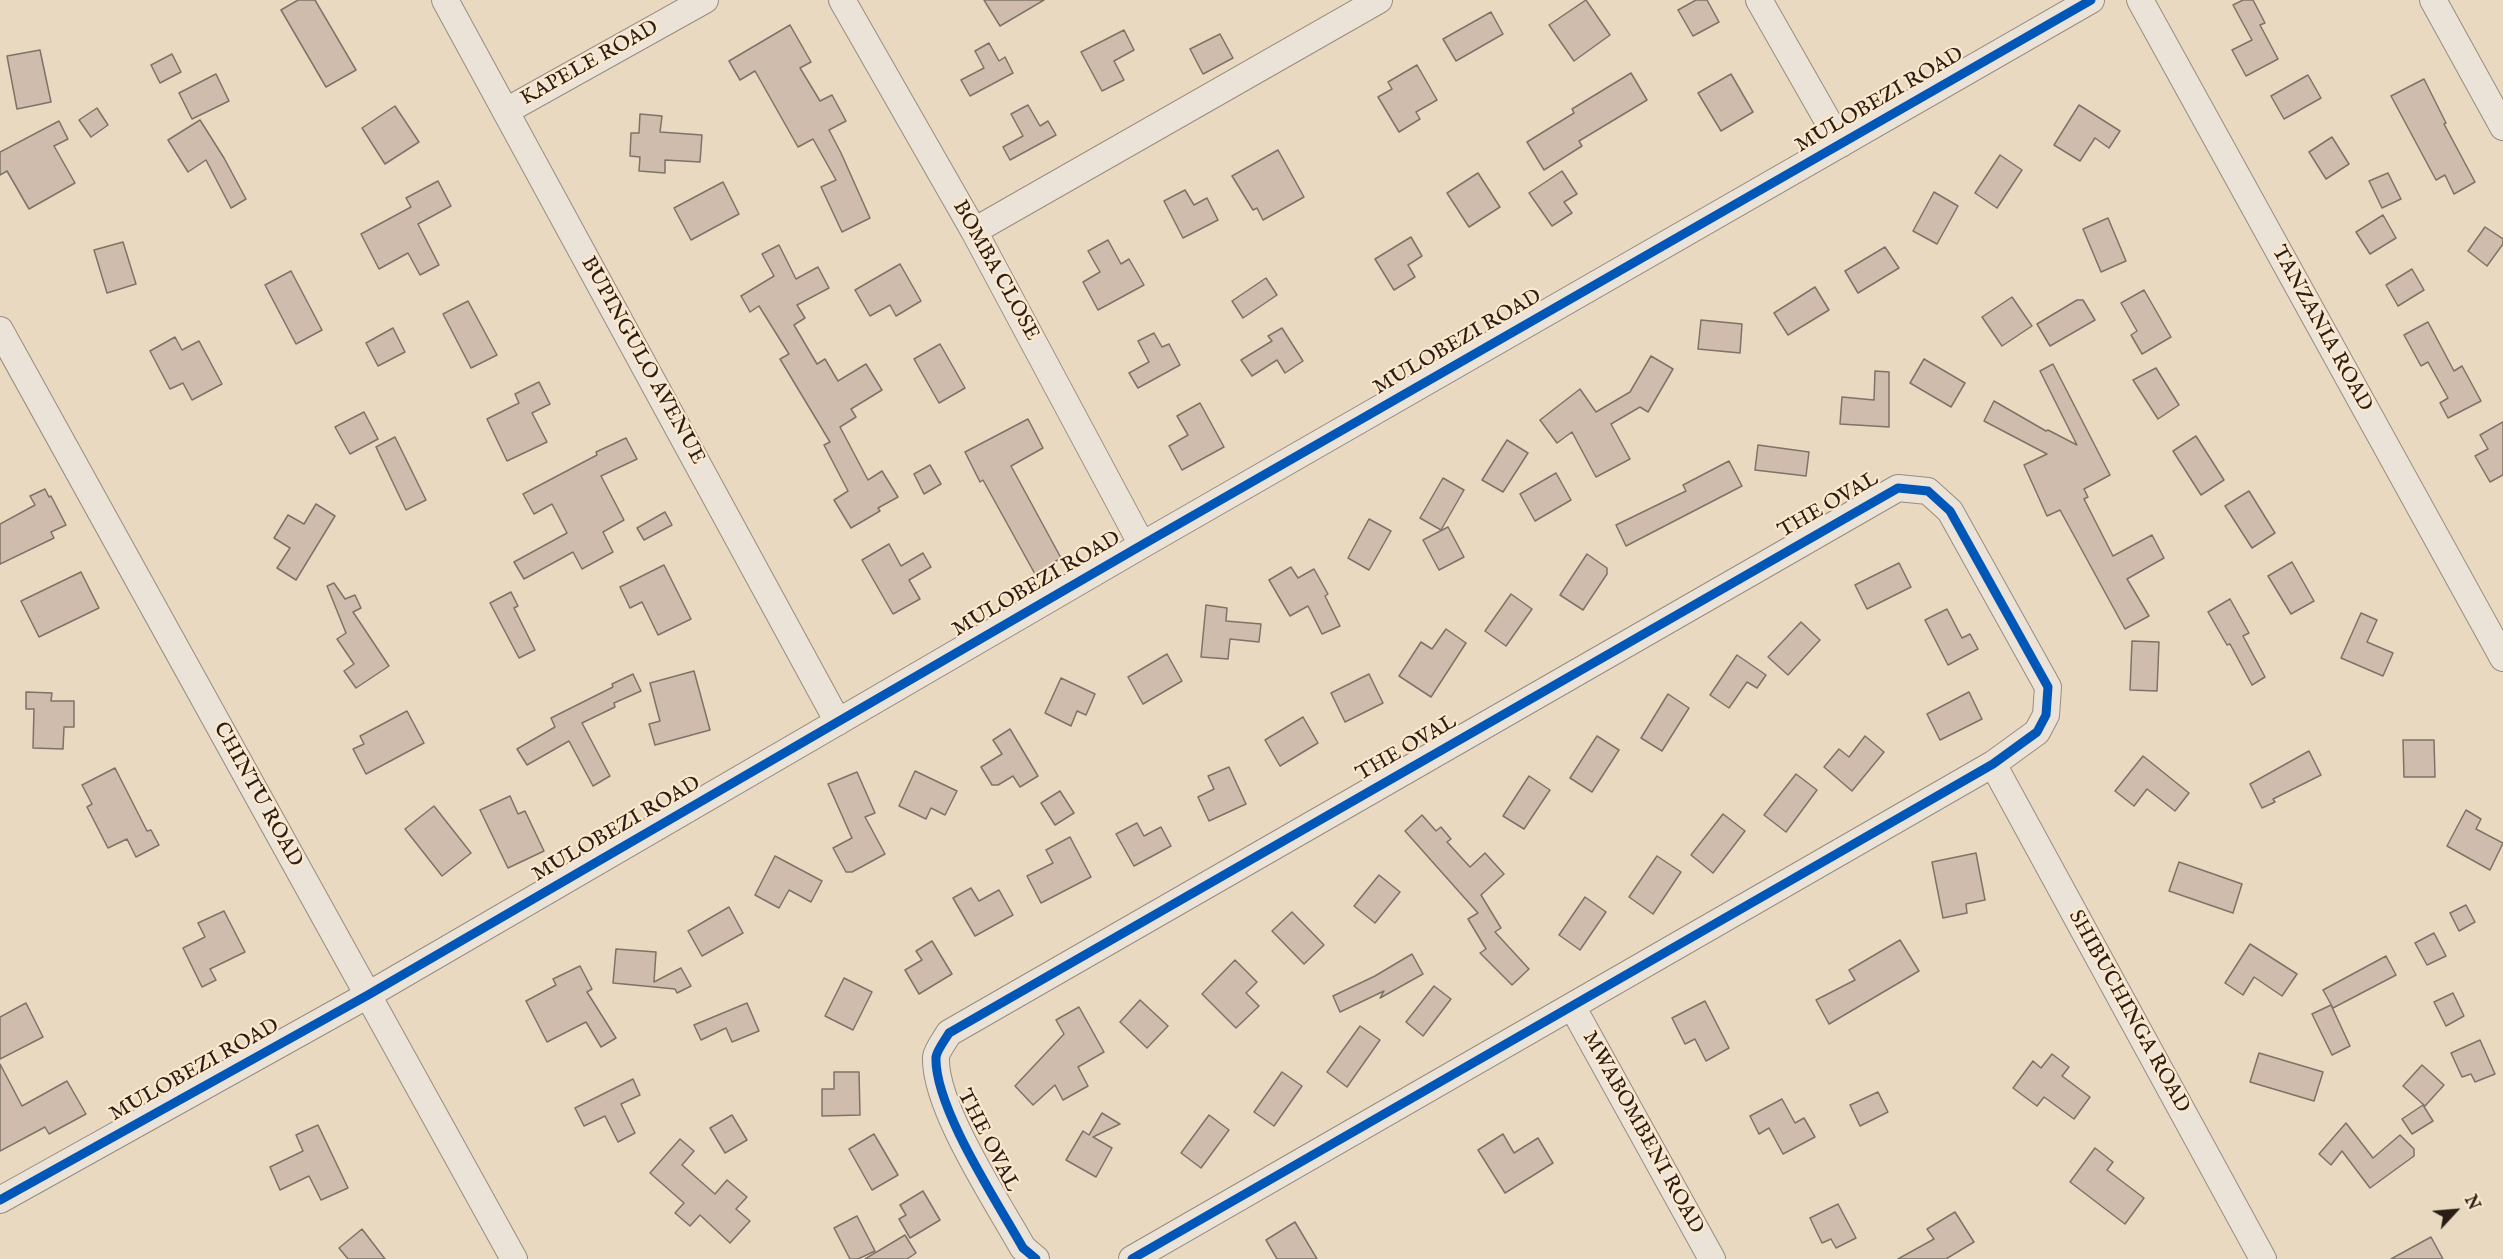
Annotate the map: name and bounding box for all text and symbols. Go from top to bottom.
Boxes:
street label: KAPELE ROAD [517,16,663,112]
street label: MULOBEZI ROAD [1791,43,1969,159]
street label: BOMBA CLOSE [946,197,1044,345]
street label: TANZANIA ROAD [2265,242,2377,416]
street label: BUPINGULO AVENUE [574,253,710,469]
street label: MULOBEZI ROAD [1369,285,1547,401]
street label: THE OVAL [1774,467,1884,545]
street label: MULOBEZI ROAD [948,527,1126,643]
street label: THE OVAL [1352,710,1462,788]
street label: CHINTU ROAD [207,718,307,872]
street label: MULOBEZI ROAD [528,772,706,888]
street label: SHIBUCHINGA ROAD [2062,906,2194,1118]
street label: MULOBEZI ROAD [106,1014,284,1128]
street label: MWABOMBENI ROAD [1576,1027,1708,1239]
street label: THE OVAL [950,1086,1024,1196]
north arrow [2425,1181,2485,1241]
text: N [2459,1193,2483,1214]

